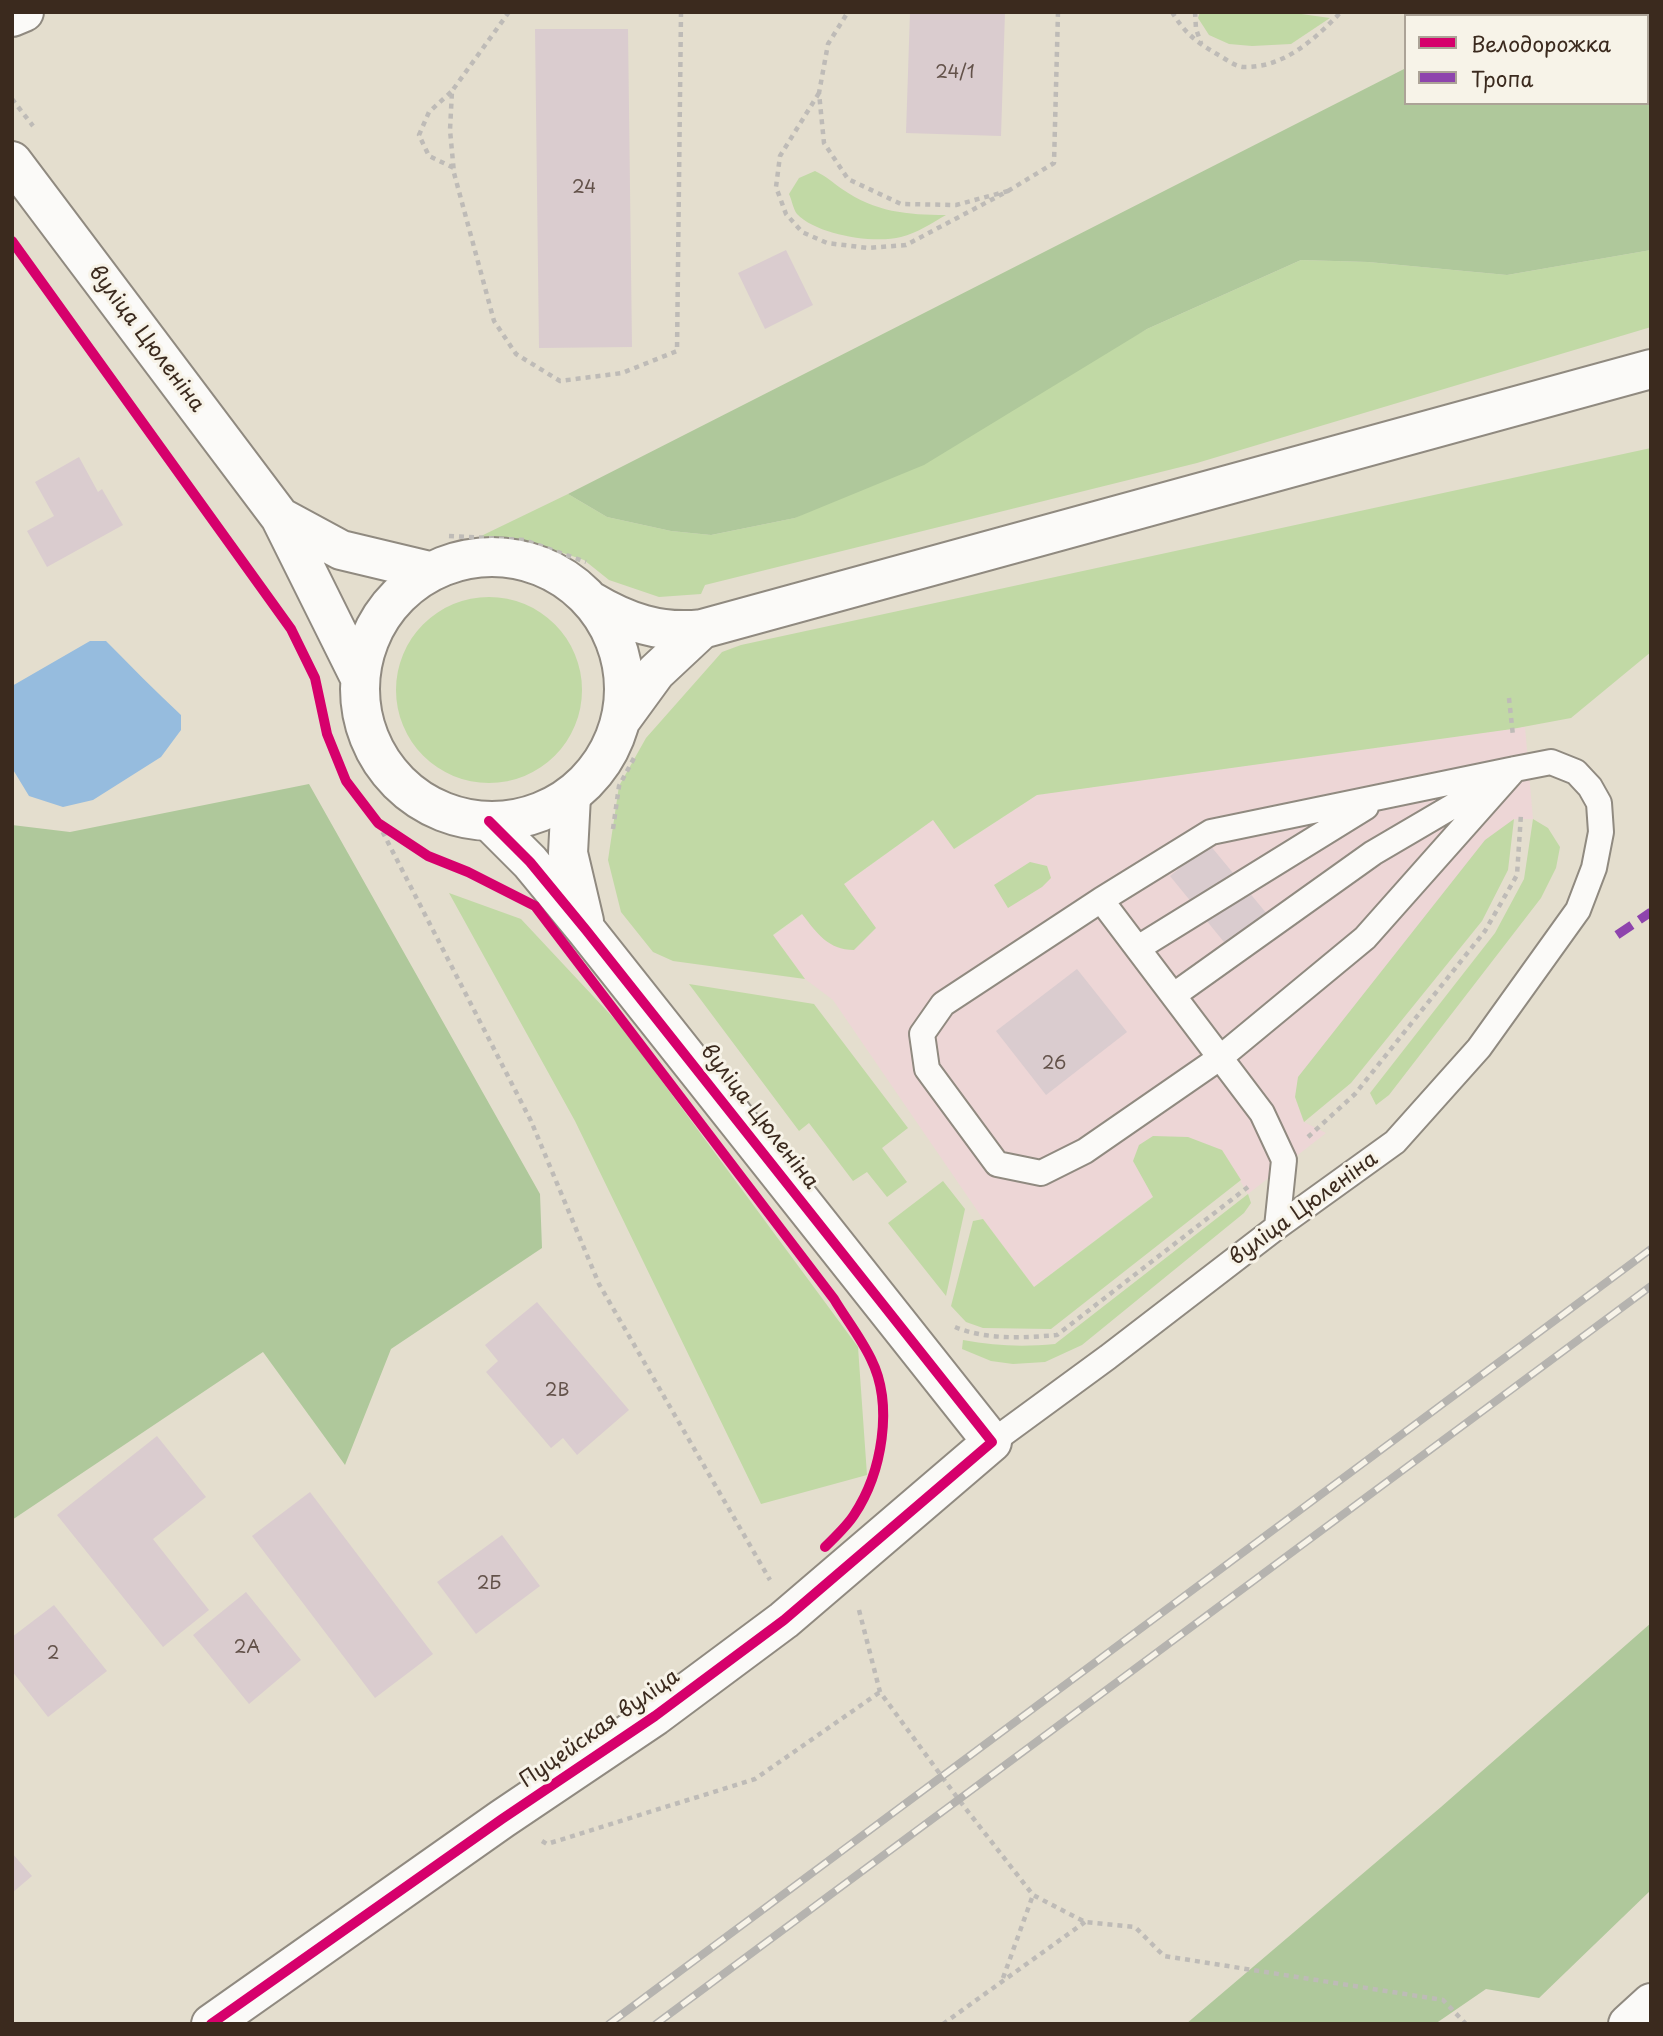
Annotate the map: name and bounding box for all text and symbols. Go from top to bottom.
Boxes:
legend [1404,14,1649,105]
text: Велодорожка [1471,27,1611,59]
house number: 24/1 [935,62,975,84]
text: Тропа [1471,62,1533,94]
house number: 24 [572,177,596,199]
street label: вуліца Цюленіна [83,261,209,417]
street label: вуліца Цюленіна [695,1040,823,1194]
house number: 26 [1042,1053,1066,1075]
street label: вуліца Цюленіна [1225,1147,1383,1271]
house number: 2В [545,1380,569,1402]
house number: 2Б [477,1573,501,1595]
house number: 2А [234,1637,260,1659]
house number: 2 [47,1643,59,1665]
street label: Пуцейская вуліца [515,1664,685,1794]

